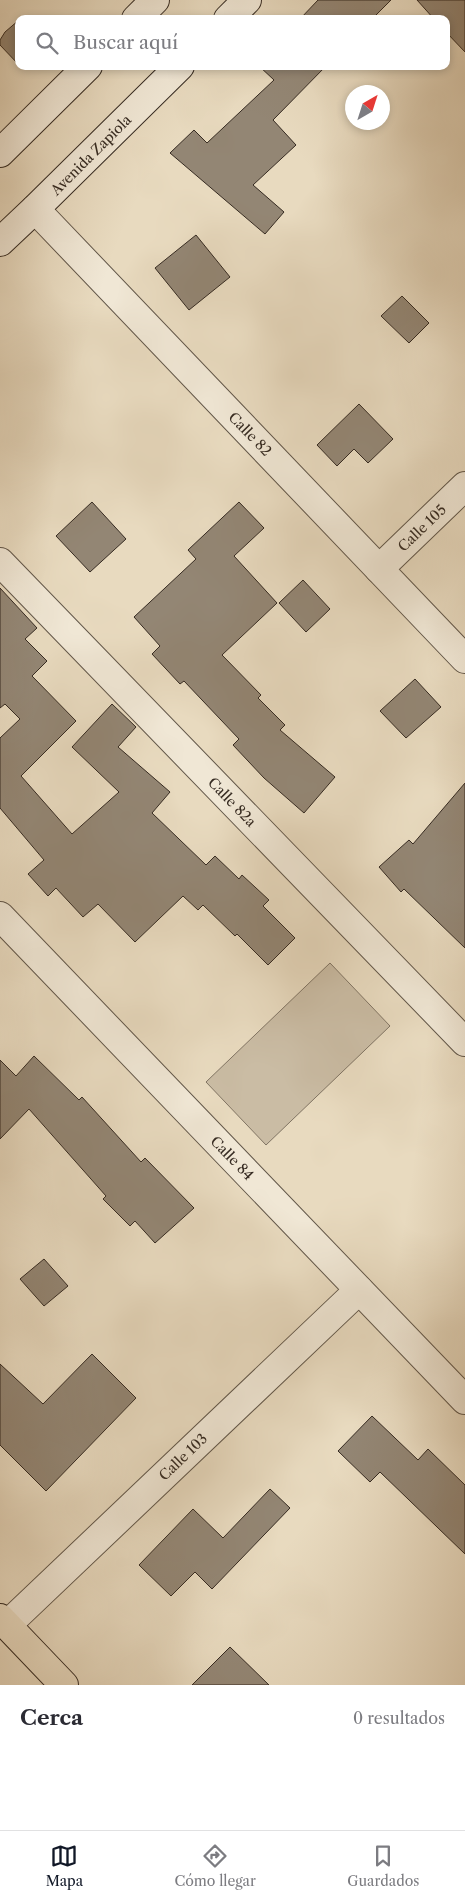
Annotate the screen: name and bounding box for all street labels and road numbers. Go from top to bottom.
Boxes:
street label: Avenida Zapiola [46,110,136,200]
street label: Calle 82 [225,408,275,460]
street label: Calle 105 [394,501,450,555]
street label: Calle 82a [204,774,260,831]
street label: Calle 84 [207,1132,257,1184]
street label: Calle 103 [155,1430,211,1484]

